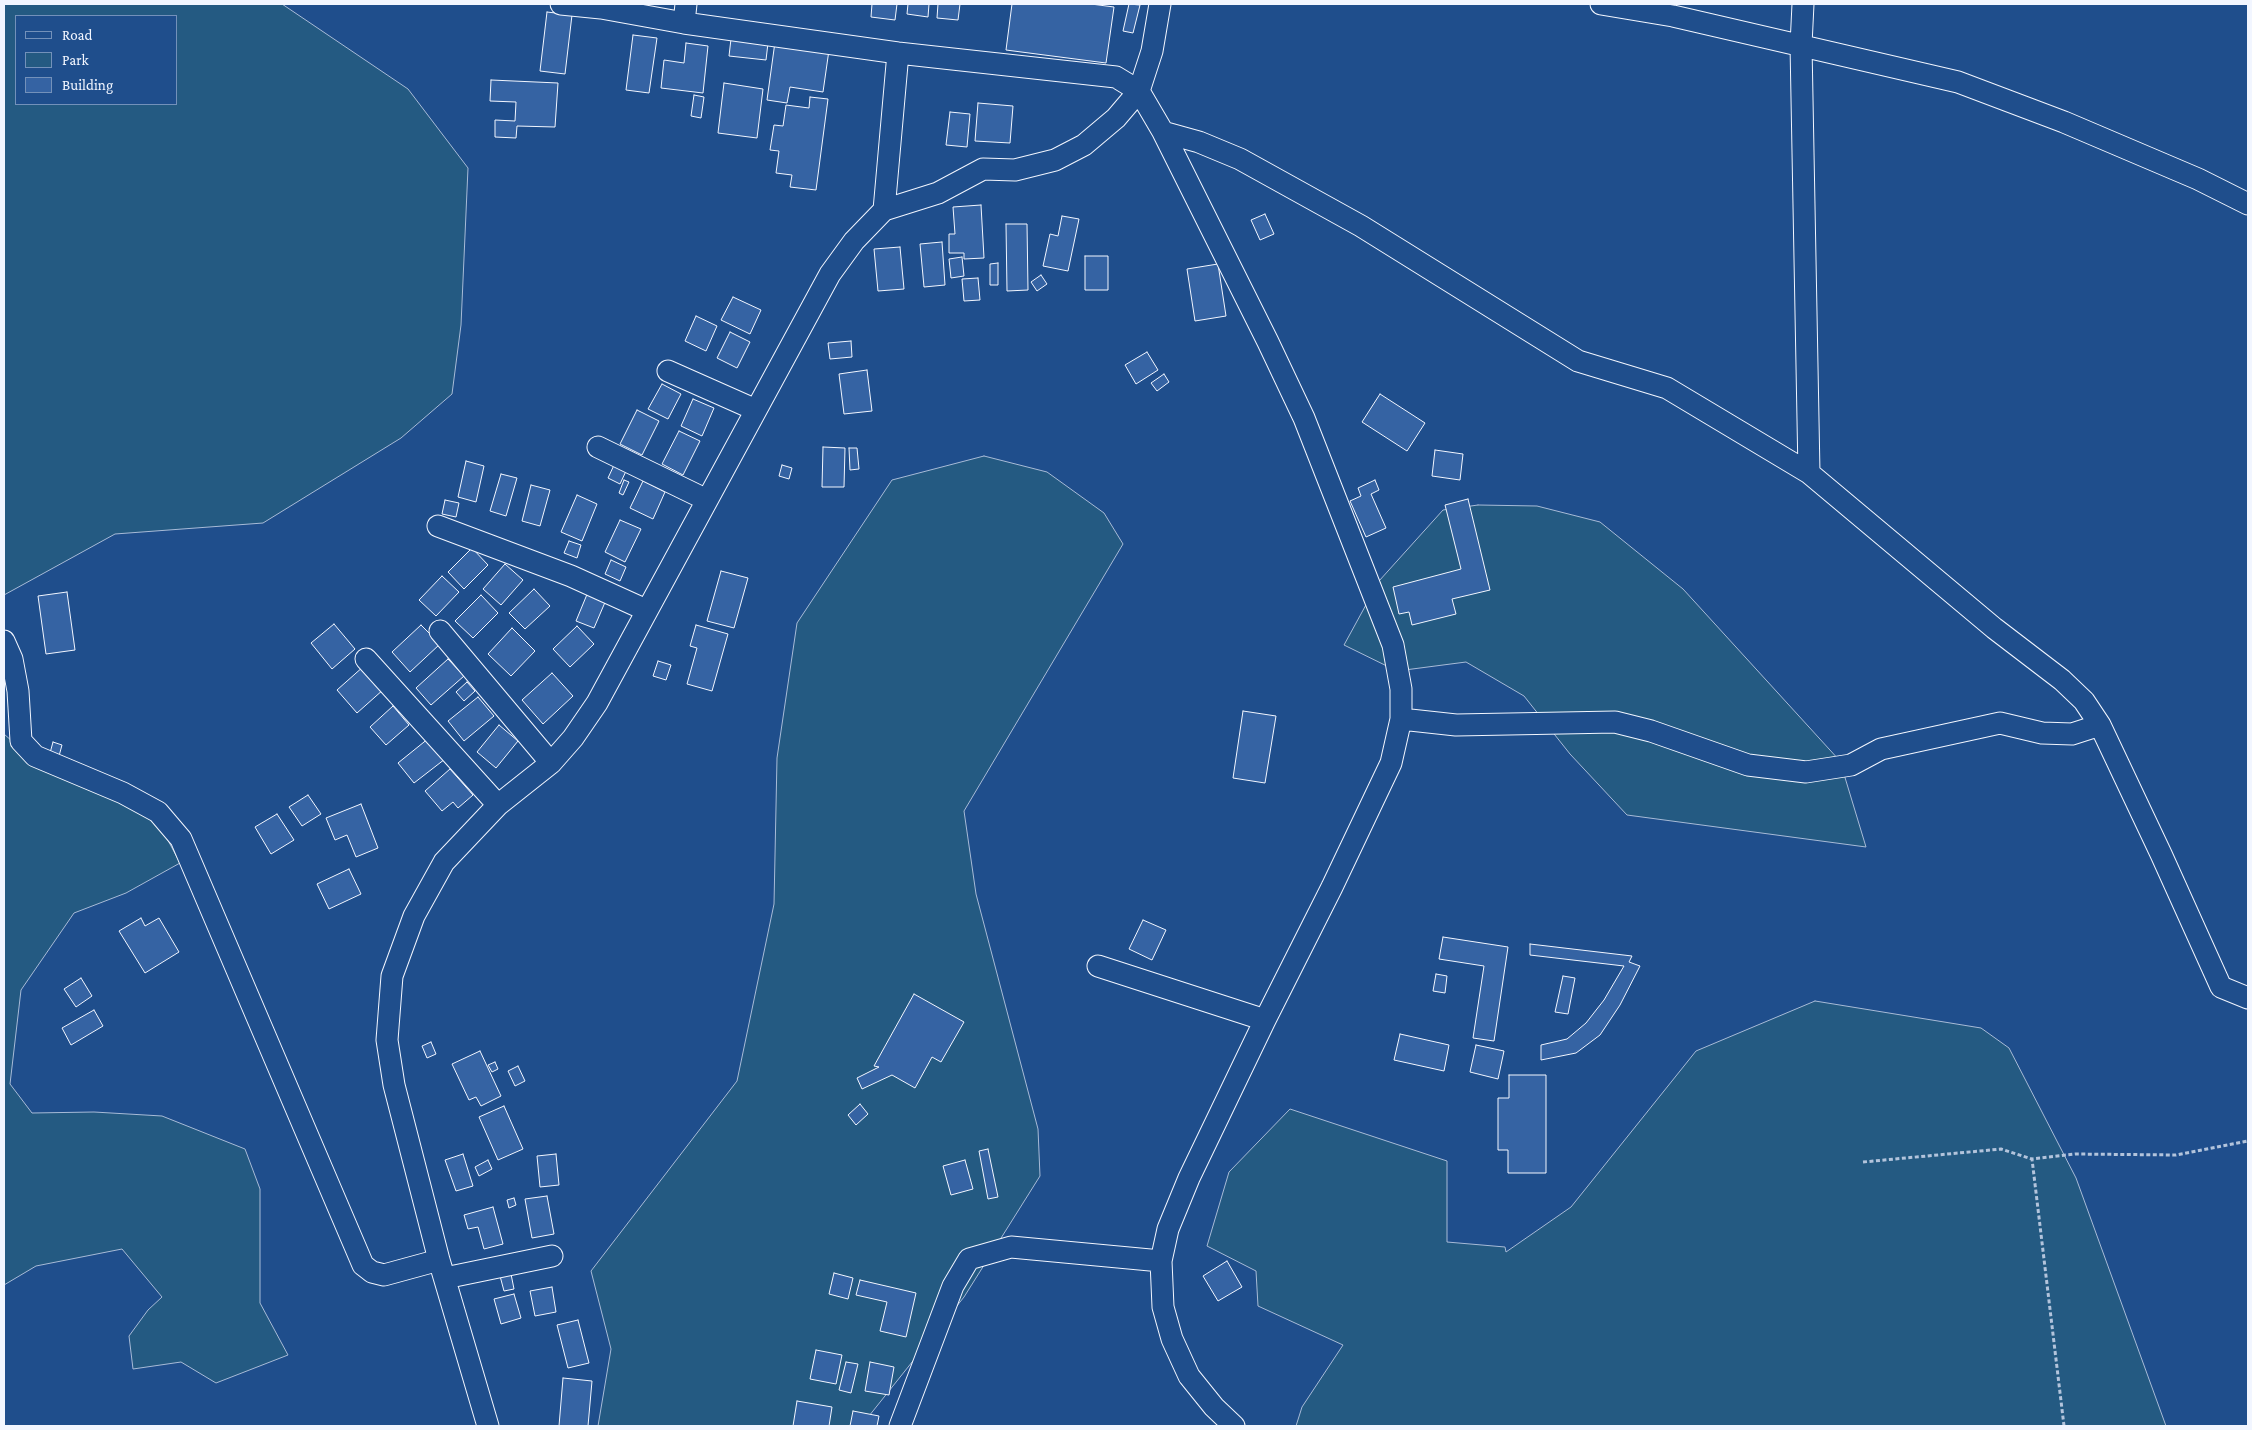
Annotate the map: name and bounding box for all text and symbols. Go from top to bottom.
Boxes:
legend [15,15,178,105]
text: Road [62,27,92,43]
text: Park [62,52,89,68]
text: Building [62,77,113,93]

